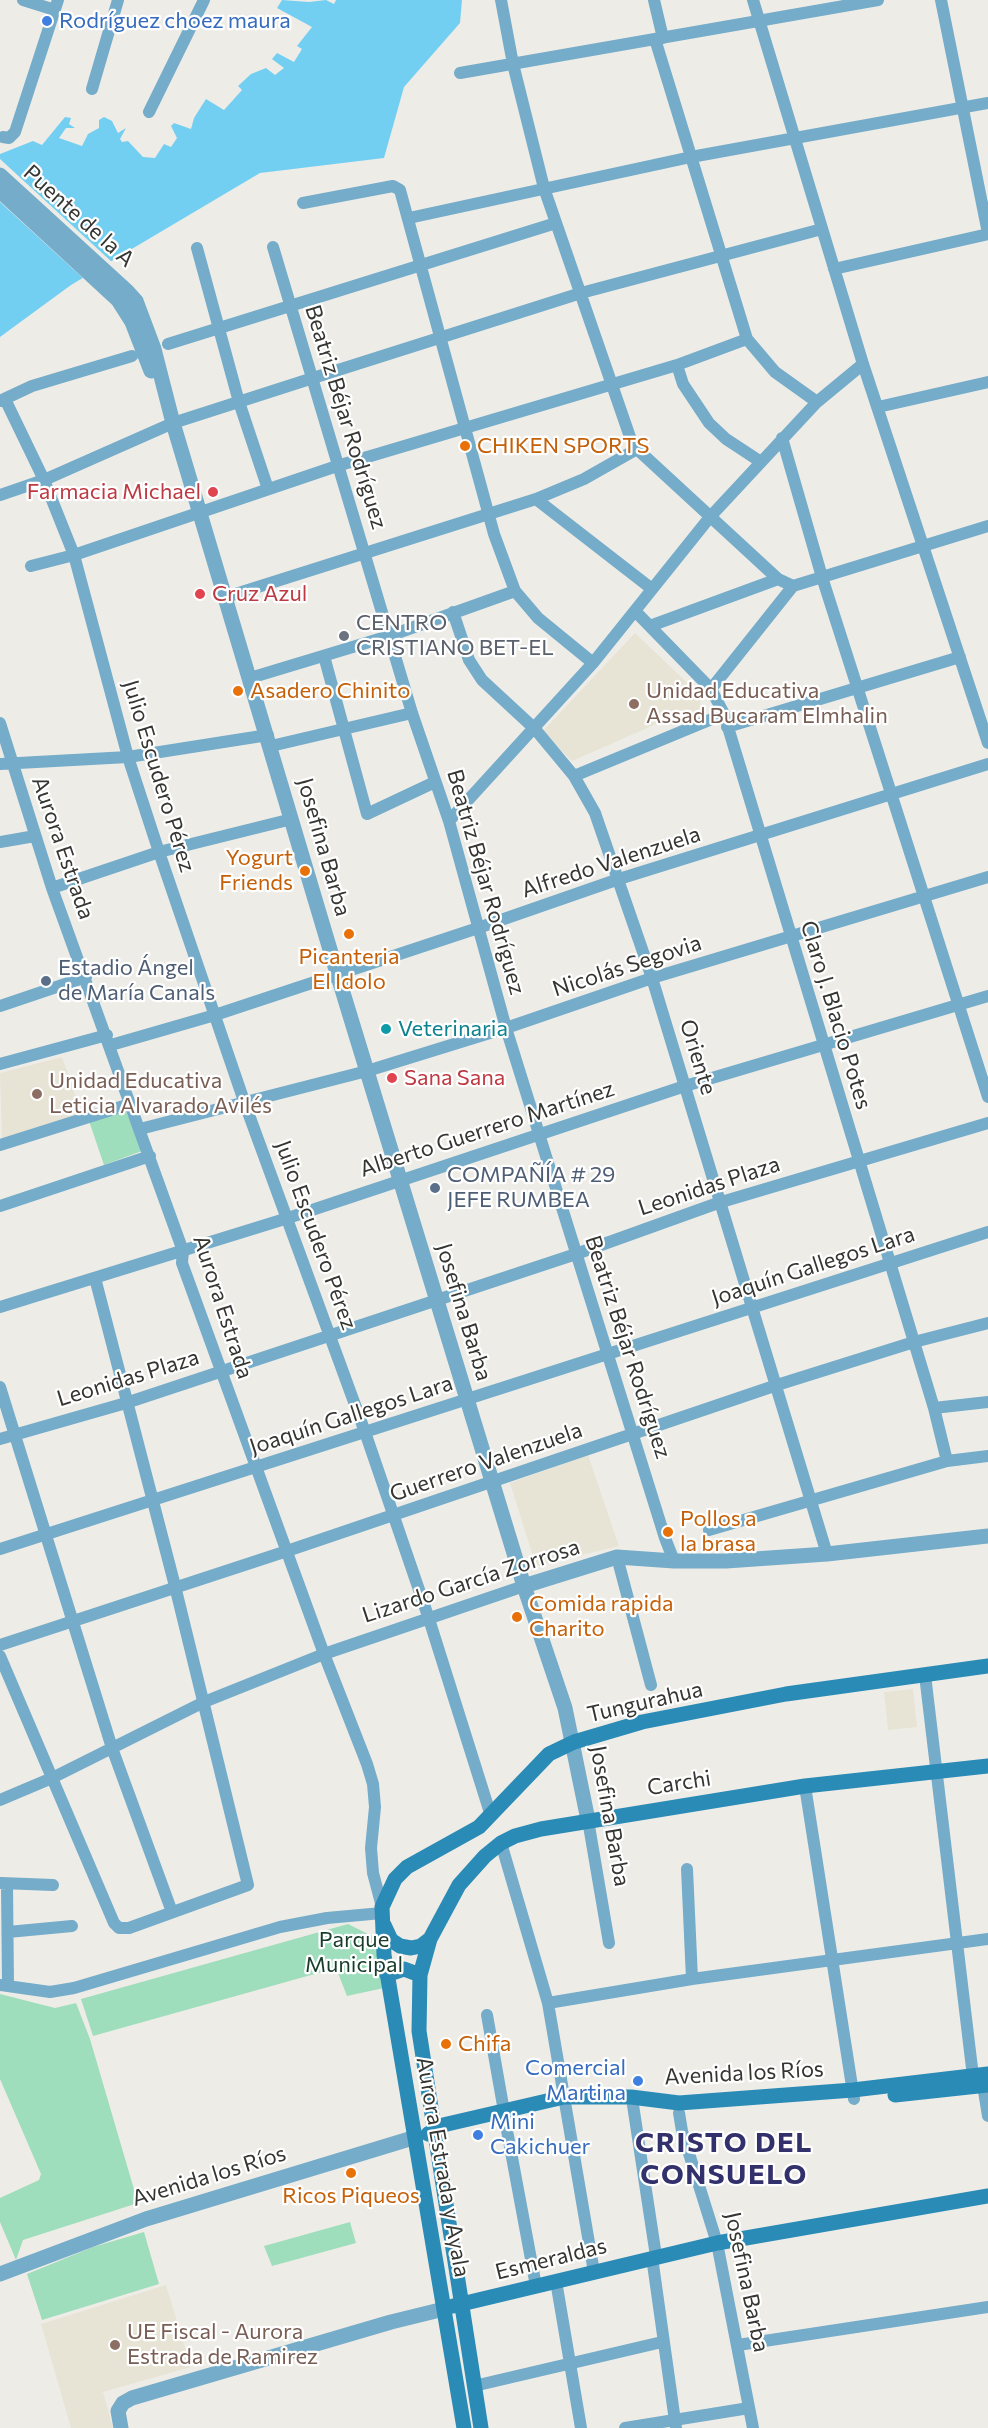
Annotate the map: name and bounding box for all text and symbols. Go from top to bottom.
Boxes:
place label: Rodríguez choez maura [59,8,291,34]
marker: Rodríguez choez maura [40,14,54,28]
street label: Puente de la A [18,159,140,273]
street label: Beatriz Béjar Rodríguez [299,302,393,532]
place label: CHIKEN SPORTS [477,433,649,459]
marker: CHIKEN SPORTS [458,439,472,453]
place label: Farmacia Michael [27,479,201,505]
marker: Farmacia Michael [206,485,220,499]
place label: Cruz Azul [212,581,307,607]
marker: Cruz Azul [193,587,207,601]
place label: CENTRO CRISTIANO BET-EL [356,610,554,662]
marker: CENTRO CRISTIANO BET-EL [337,629,351,643]
street label: Julio Escudero Pérez [117,677,201,875]
place label: Asadero Chinito [250,678,410,704]
place label: Unidad Educativa Assad Bucaram Elmhalin [646,678,888,730]
marker: Asadero Chinito [231,684,245,698]
marker: Unidad Educativa Assad Bucaram Elmhalin [627,697,641,711]
street label: Beatriz Béjar Rodríguez [441,766,531,998]
street label: Aurora Estrada [26,773,100,923]
street label: Josefina Barba [292,775,356,919]
street label: Alfredo Valenzuela [518,821,704,903]
place label: Yogurt Friends [219,845,293,896]
marker: Yogurt Friends [298,864,312,878]
street label: Claro J. Blacio Potes [795,918,877,1112]
marker: Picanteria El Idolo [342,927,356,941]
street label: Nicolás Segovia [549,930,705,1002]
place label: Picanteria El Idolo [299,944,399,996]
place label: Estadio Ángel de María Canals [58,955,215,1006]
marker: Estadio Ángel de María Canals [39,974,53,988]
place label: Veterinaria [398,1016,508,1042]
street label: Oriente [674,1016,722,1098]
marker: Veterinaria [379,1022,393,1036]
place label: Sana Sana [404,1065,505,1091]
place label: Unidad Educativa Leticia Alvarado Avilés [49,1068,272,1120]
marker: Sana Sana [385,1071,399,1085]
street label: Alberto Guerrero Martínez [356,1075,618,1183]
marker: Unidad Educativa Leticia Alvarado Avilés [30,1087,44,1101]
street label: Julio Escudero Pérez [269,1137,363,1333]
street label: Leonidas Plaza [635,1151,783,1221]
place label: COMPAÑÍA # 29 JEFE RUMBEA [447,1162,615,1214]
marker: COMPAÑÍA # 29 JEFE RUMBEA [428,1181,442,1195]
street label: Joaquín Gallegos Lara [708,1221,918,1311]
street label: Aurora Estrada [187,1232,259,1382]
street label: Beatriz Béjar Rodríguez [579,1232,677,1462]
street label: Josefina Barba [431,1240,497,1384]
street label: Leonidas Plaza [54,1344,202,1412]
street label: Joaquín Gallegos Lara [246,1370,456,1460]
street label: Guerrero Valenzuela [386,1417,586,1507]
place label: Pollos a la brasa [680,1506,756,1558]
marker: Pollos a la brasa [661,1525,675,1539]
street label: Lizardo García Zorrosa [359,1533,583,1629]
place label: Comida rapida Charito [529,1591,673,1642]
marker: Comida rapida Charito [510,1610,524,1624]
street label: Tungurahua [585,1676,705,1728]
street label: Josefina Barba [585,1744,635,1888]
street label: Carchi [645,1765,713,1801]
park label: Parque Municipal [305,1927,403,1978]
place label: Chifa [458,2031,511,2057]
marker: Chifa [439,2037,453,2051]
street label: Aurora Estrada y Ayala [411,2055,475,2279]
place label: Comercial Martina [525,2055,626,2106]
street label: Avenida los Ríos [664,2056,824,2090]
marker: Comercial Martina [631,2074,645,2088]
place label: Mini Cakichuer [490,2109,590,2160]
district label: CRISTO DEL CONSUELO [635,2126,813,2192]
marker: Mini Cakichuer [471,2128,485,2142]
street label: Avenida los Ríos [129,2140,289,2212]
marker: Ricos Piqueos [344,2166,358,2180]
place label: Ricos Piqueos [282,2183,420,2209]
street label: Josefina Barba [719,2210,775,2354]
street label: Esmeraldas [493,2232,609,2286]
place label: UE Fiscal - Aurora Estrada de Ramirez [127,2319,318,2370]
marker: UE Fiscal - Aurora Estrada de Ramirez [108,2338,122,2352]

